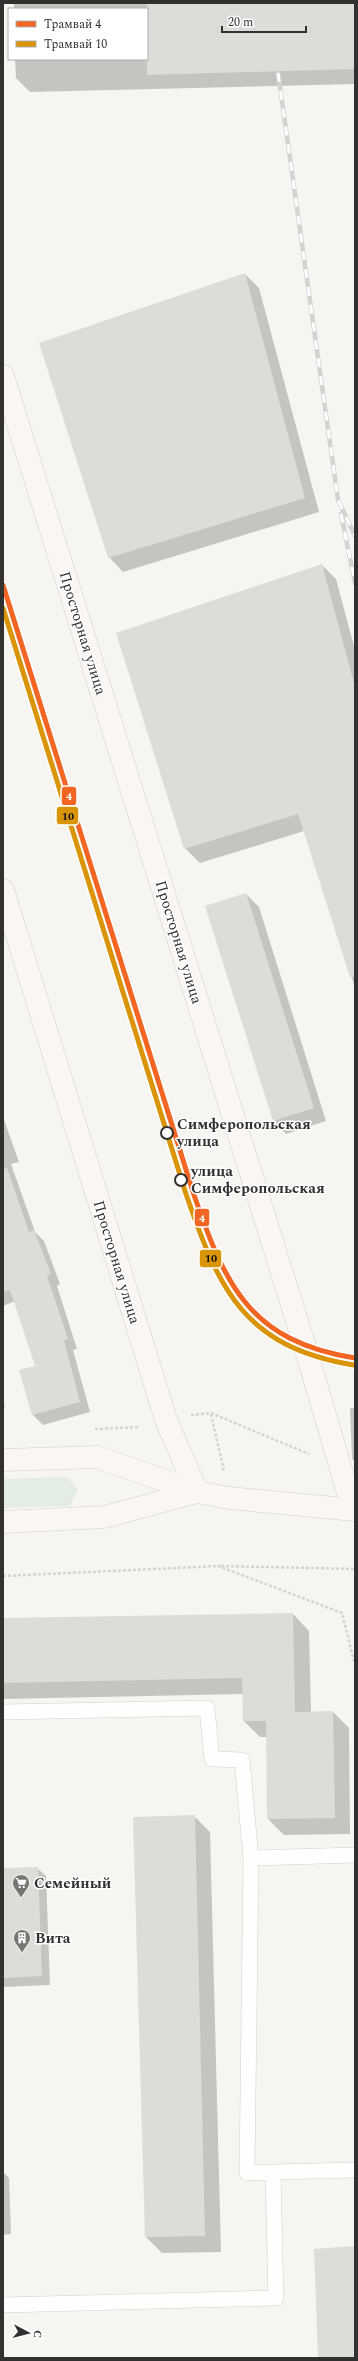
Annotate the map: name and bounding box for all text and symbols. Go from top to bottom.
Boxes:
legend [8,8,148,60]
scale bar [222,8,306,34]
text: 20 m [228,13,253,32]
text: Трамвай 4 [44,15,101,34]
text: Трамвай 10 [44,35,107,54]
street label: Просторная улица [53,569,112,698]
line badge: 4 [61,786,77,806]
text: 4 [66,788,73,805]
line badge: 10 [56,806,79,825]
text: 10 [62,808,74,825]
street label: Просторная улица [149,878,208,1007]
place label: Симферопольская улица [176,1113,311,1153]
marker: Симферопольская улица [160,1126,174,1140]
place label: улица Симферопольская [190,1160,325,1200]
marker: улица Симферопольская [174,1173,188,1187]
street label: Просторная улица [87,1198,146,1327]
line badge: 4 [194,1208,210,1227]
text: 4 [199,1210,206,1227]
line badge: 10 [199,1249,222,1268]
text: 10 [205,1250,217,1267]
place label: Семейный [34,1872,112,1895]
supermarket icon: Семейный [11,1873,31,1898]
place label: Вита [35,1927,71,1950]
building icon: Вита [12,1928,32,1953]
north arrow [8,2313,48,2353]
text: С [28,2329,46,2339]

